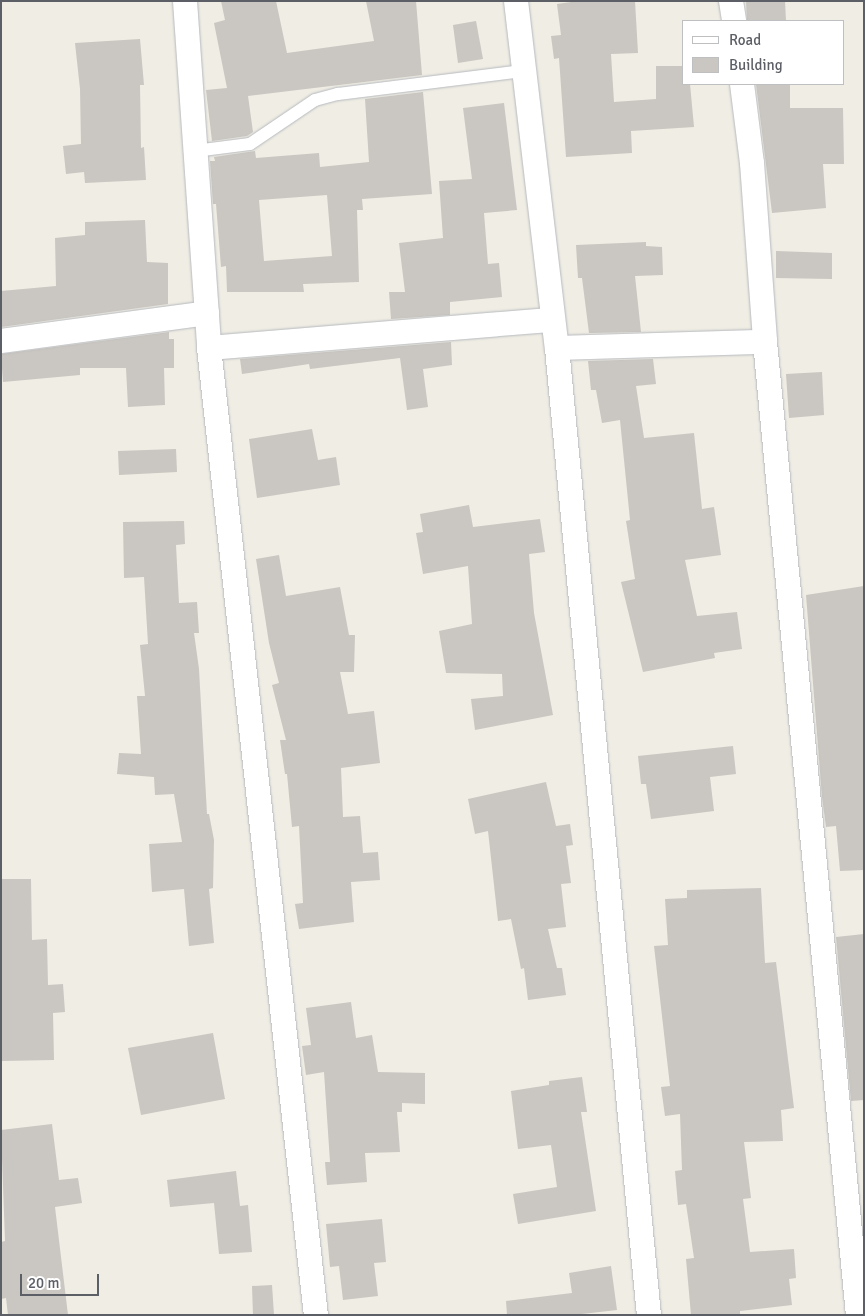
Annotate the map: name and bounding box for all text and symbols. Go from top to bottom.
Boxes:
legend [682,20,845,85]
text: Road [729,31,761,49]
text: Building [729,56,783,74]
scale bar [22,1264,101,1296]
text: 20 m [28,1274,59,1292]

